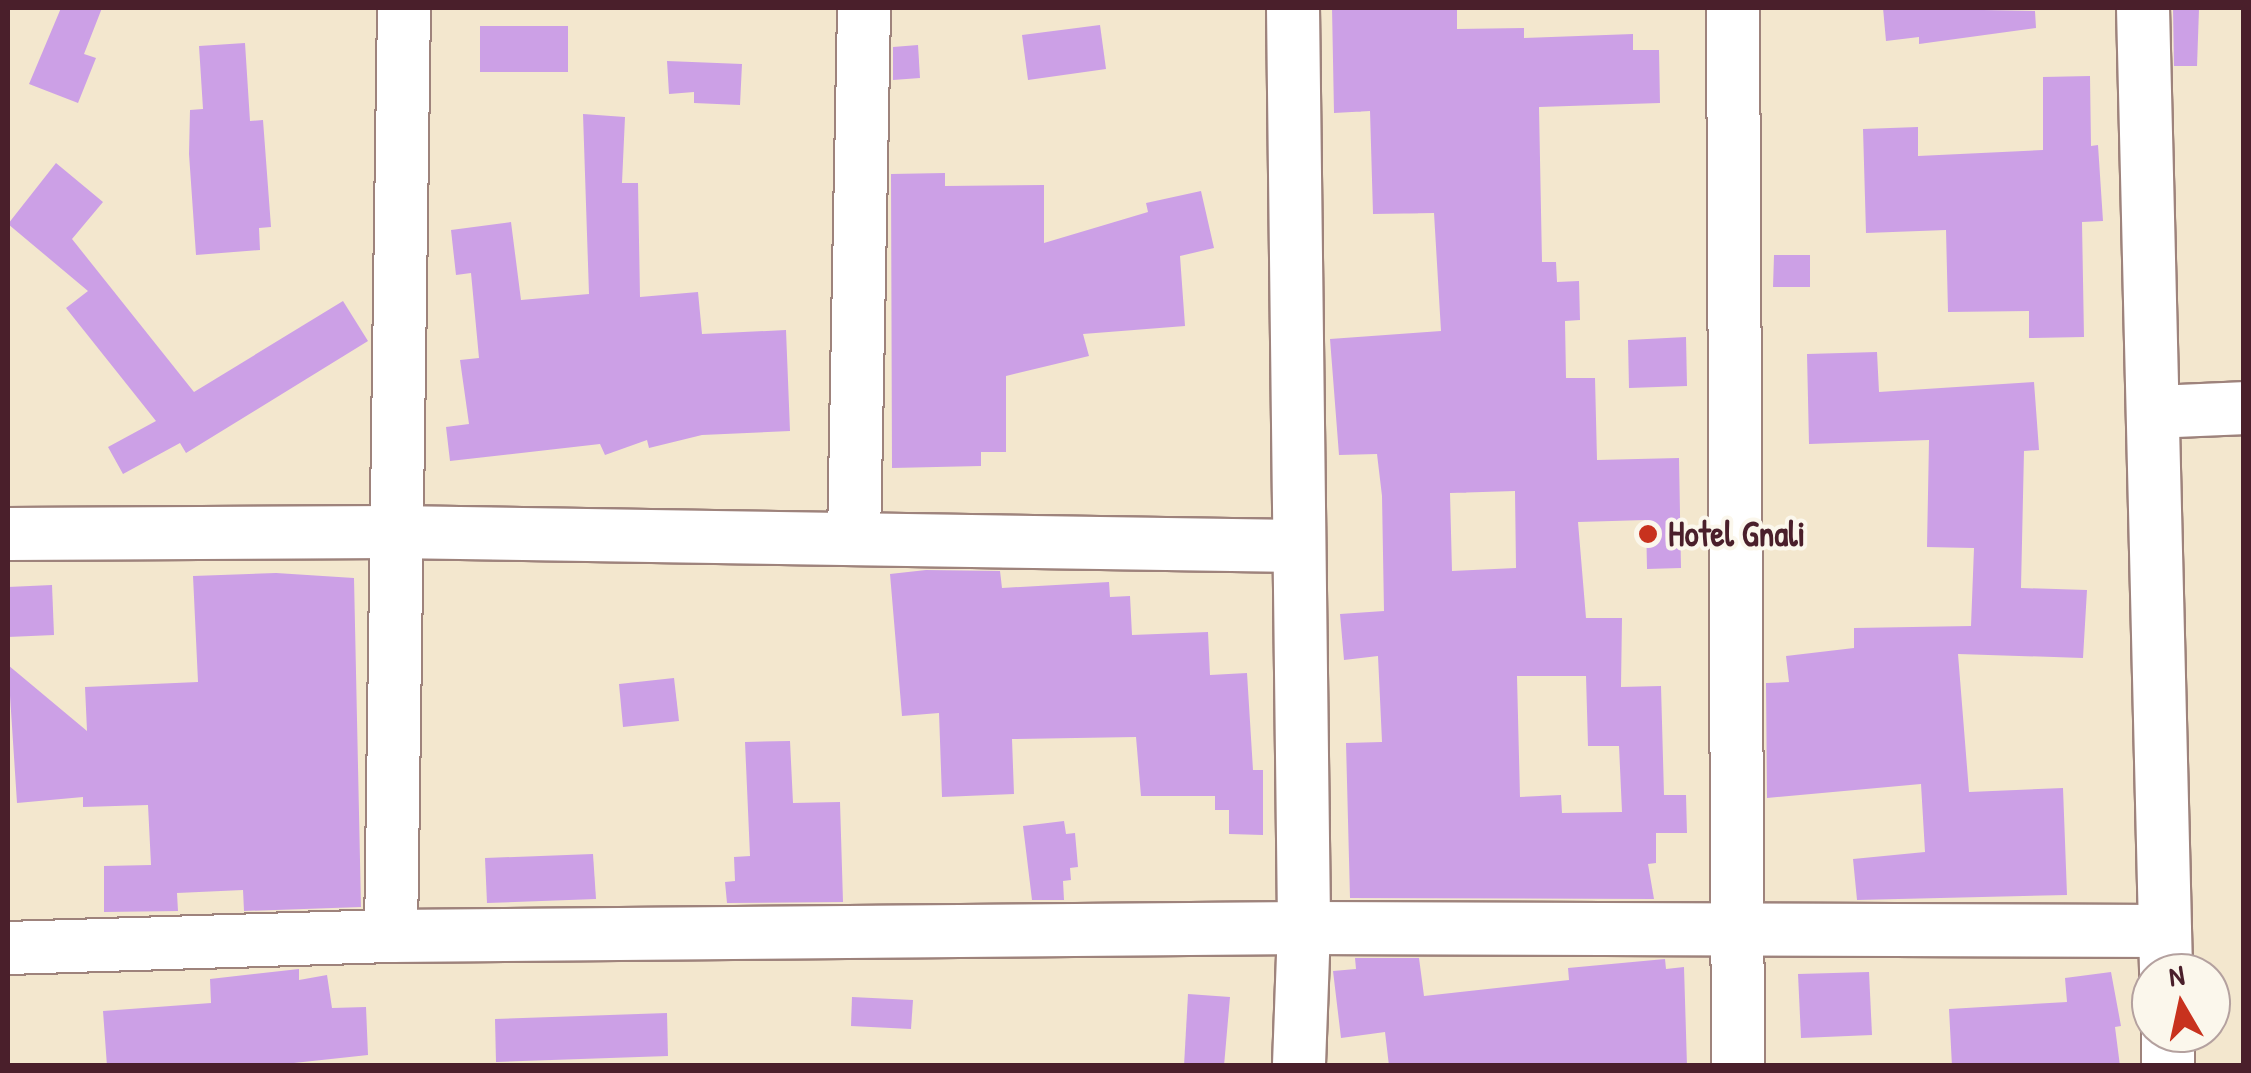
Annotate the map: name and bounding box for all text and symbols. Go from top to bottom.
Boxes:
place label: Hotel Gnali [1668,513,1805,555]
marker: Hotel Gnali [1637,523,1659,545]
north arrow [2131,953,2231,1053]
text: N [2166,955,2187,995]

